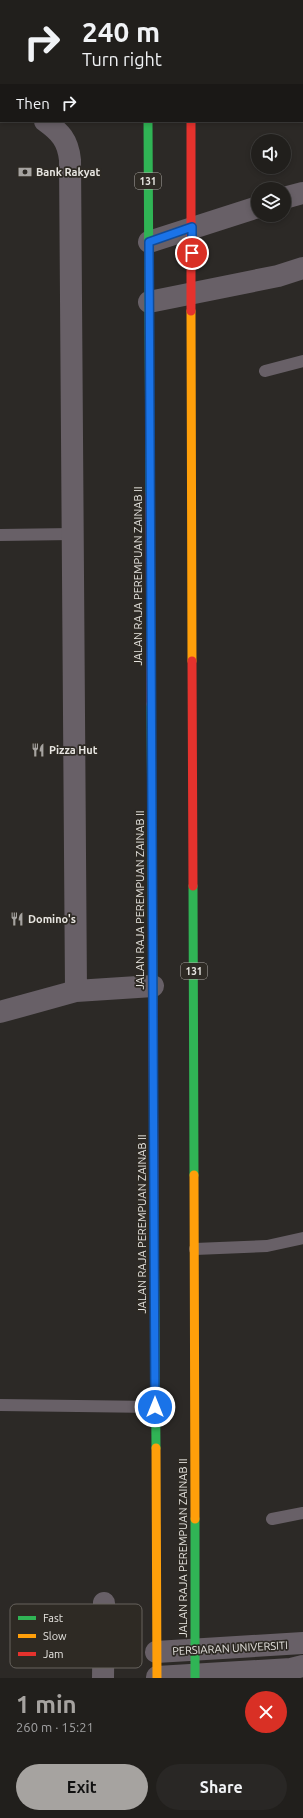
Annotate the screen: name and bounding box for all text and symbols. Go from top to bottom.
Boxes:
icon: right [16,16,68,68]
text: 240 m [82,16,160,47]
text: Turn right [82,49,162,69]
icon: right [58,92,80,114]
text: Then [16,95,50,112]
map controls [251,134,291,222]
button: sound [251,134,291,174]
bank icon: Bank Rakyat [17,164,33,180]
place label: Bank Rakyat [36,166,101,178]
road number: 131 [135,173,161,189]
button: layers [251,182,291,222]
pin [175,236,209,270]
icon: arrive [181,242,203,264]
street label: JALAN RAJA PEREMPUAN ZAINAB II [132,486,144,666]
restaurant icon: Pizza Hut [30,742,46,758]
place label: Pizza Hut [49,744,98,756]
street label: JALAN RAJA PEREMPUAN ZAINAB II [134,810,146,990]
restaurant icon: Domino's [9,911,25,927]
place label: Domino's [28,913,76,925]
road number: 131 [181,963,207,979]
street label: JALAN RAJA PEREMPUAN ZAINAB II [136,1134,148,1314]
position arrow [134,1386,176,1428]
street label: JALAN RAJA PEREMPUAN ZAINAB II [177,1458,189,1638]
legend [10,1604,142,1668]
text: Fast [43,1612,64,1624]
text: Slow [43,1630,67,1642]
street label: PERSIARAN UNIVERSITI [172,1639,288,1657]
text: Jam [43,1648,64,1660]
text: 1 min [16,1691,77,1718]
button: close [245,1691,287,1733]
text: 260 m · 15:21 [16,1720,94,1734]
button: Exit [16,1764,148,1810]
button: Share [156,1764,287,1810]

